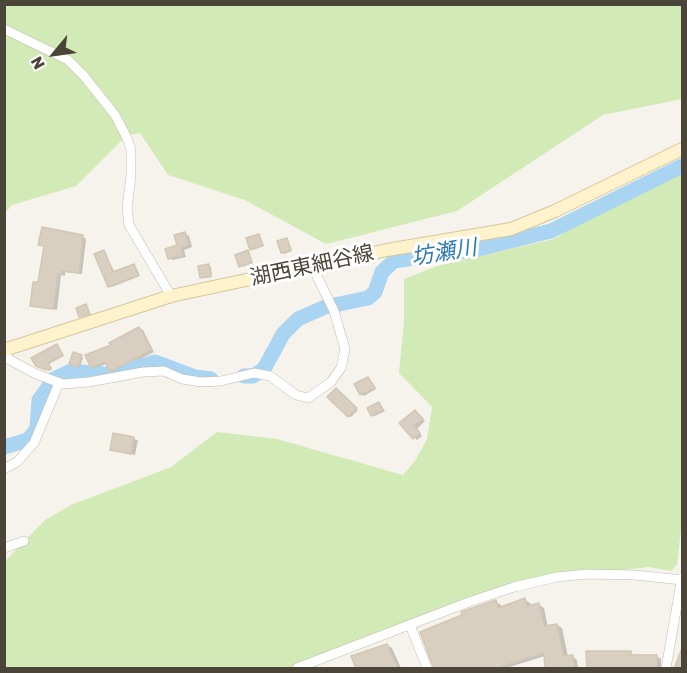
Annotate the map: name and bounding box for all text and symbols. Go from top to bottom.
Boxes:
north arrow [24,24,84,84]
text: N [27,53,49,73]
water label: 坊瀬川 [409,235,479,271]
street label: 湖西東細谷線 [248,241,376,291]

